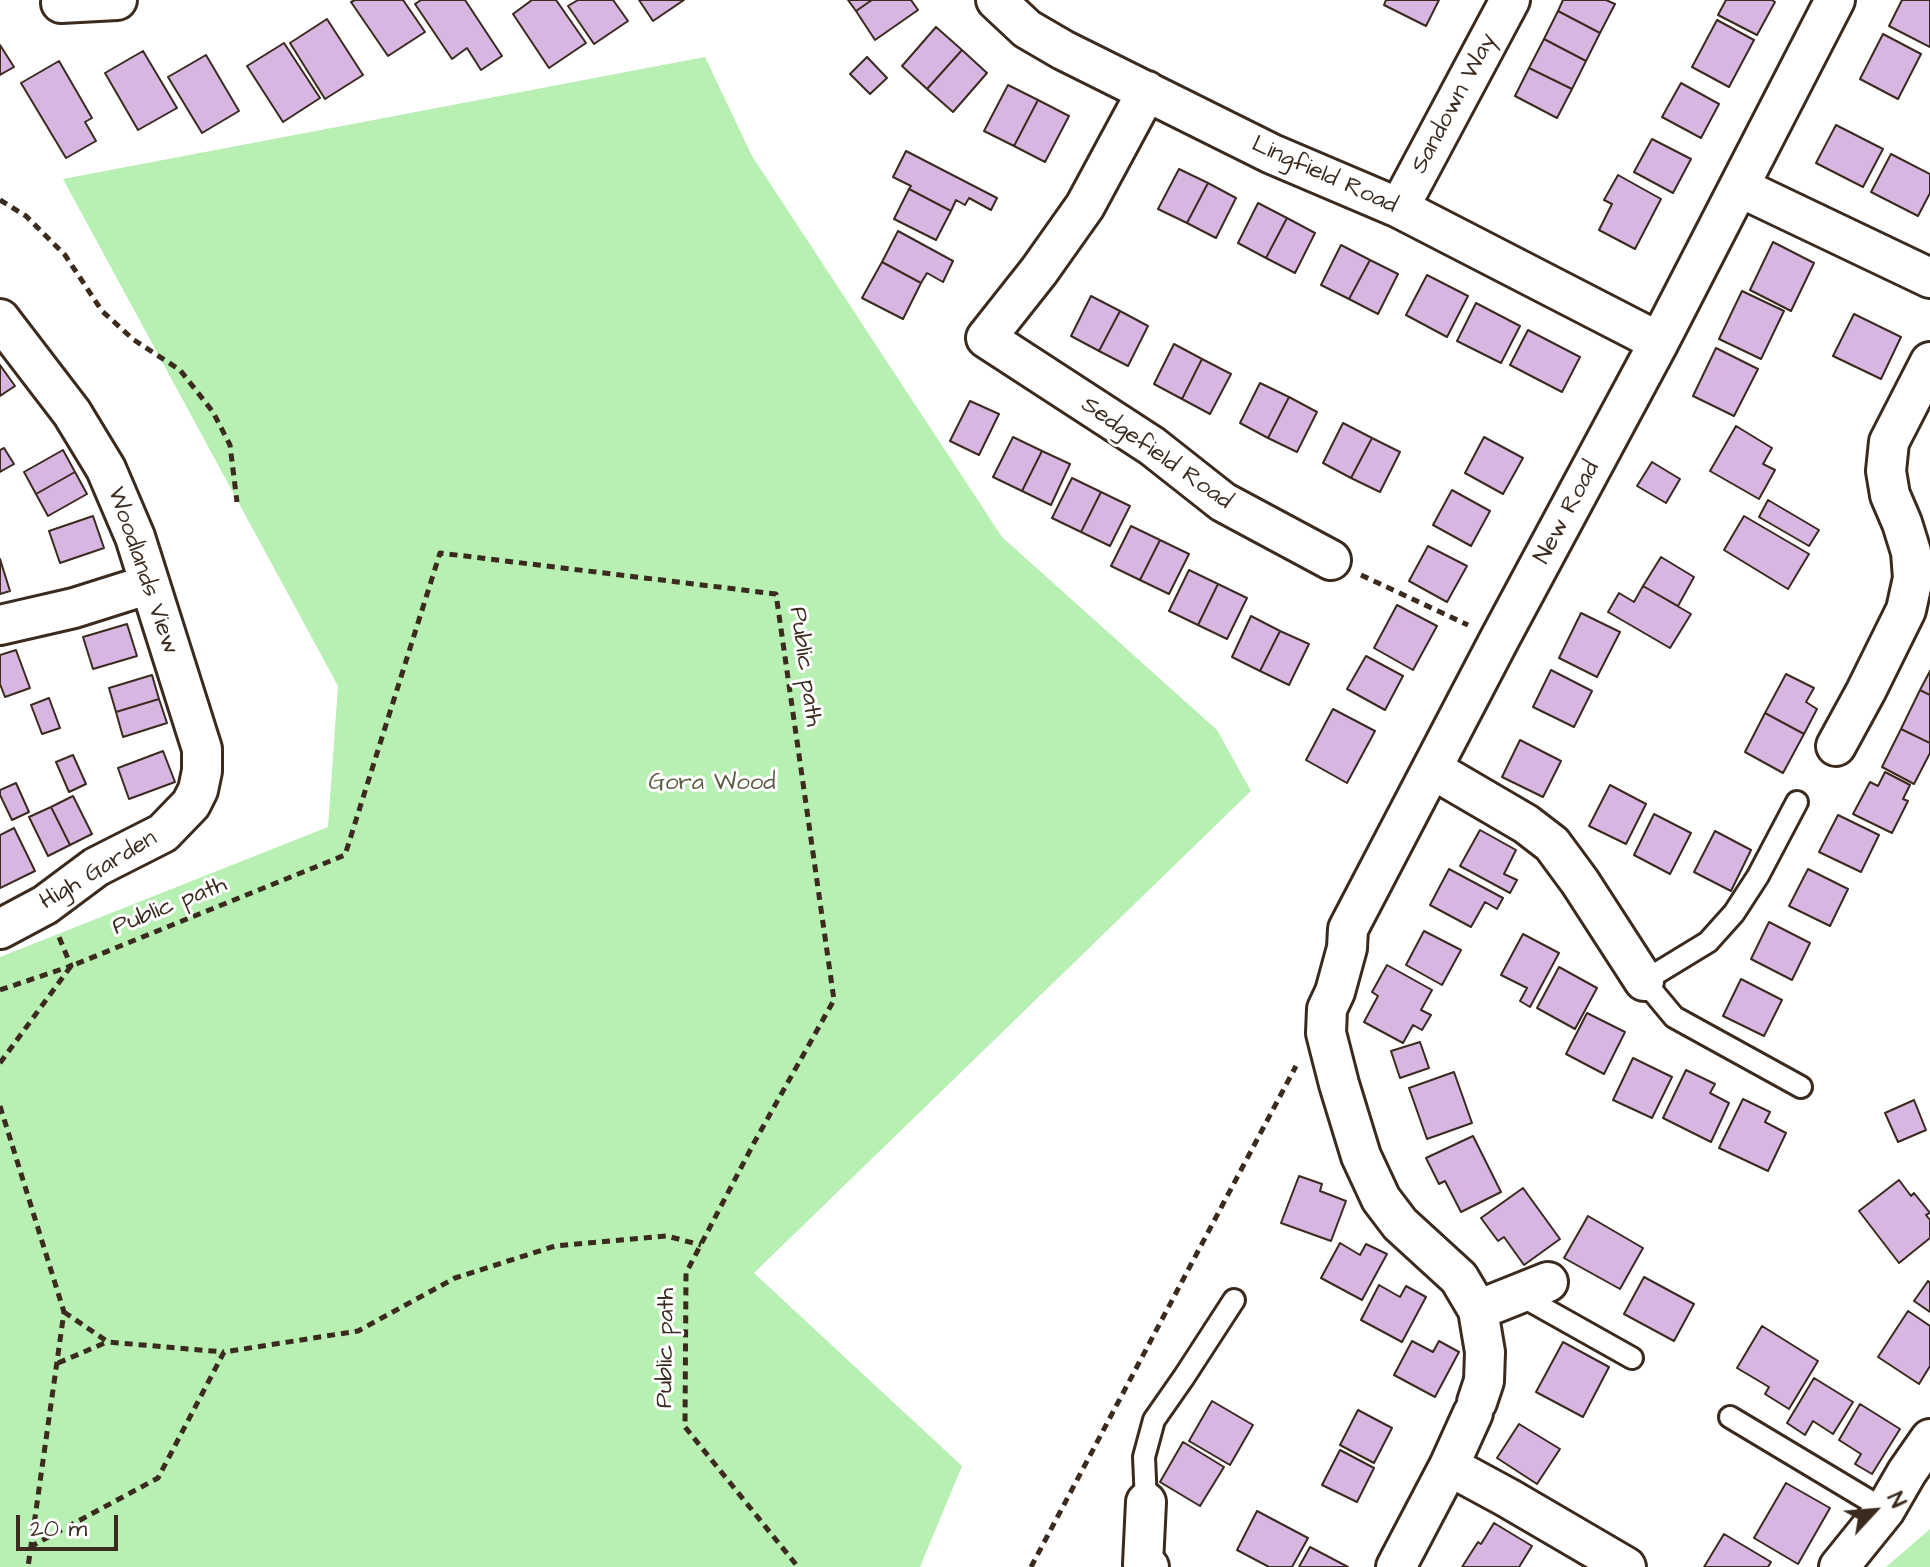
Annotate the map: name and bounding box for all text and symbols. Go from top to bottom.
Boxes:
street label: Sandown Way [1406,29,1504,179]
street label: Lingfield Road [1247,131,1401,221]
street label: Sedgefield Road [1075,391,1237,517]
street label: New Road [1529,457,1607,569]
street label: Woodlands View [100,484,184,658]
street label: Public path [781,605,827,729]
park label: Gora Wood [648,770,776,798]
street label: High Garden [35,825,163,917]
street label: Public path [109,871,231,943]
street label: Public path [652,1288,682,1408]
north arrow [1834,1471,1914,1551]
text: N [1879,1487,1913,1513]
scale bar [20,1499,122,1549]
text: 20 m [30,1512,87,1546]

